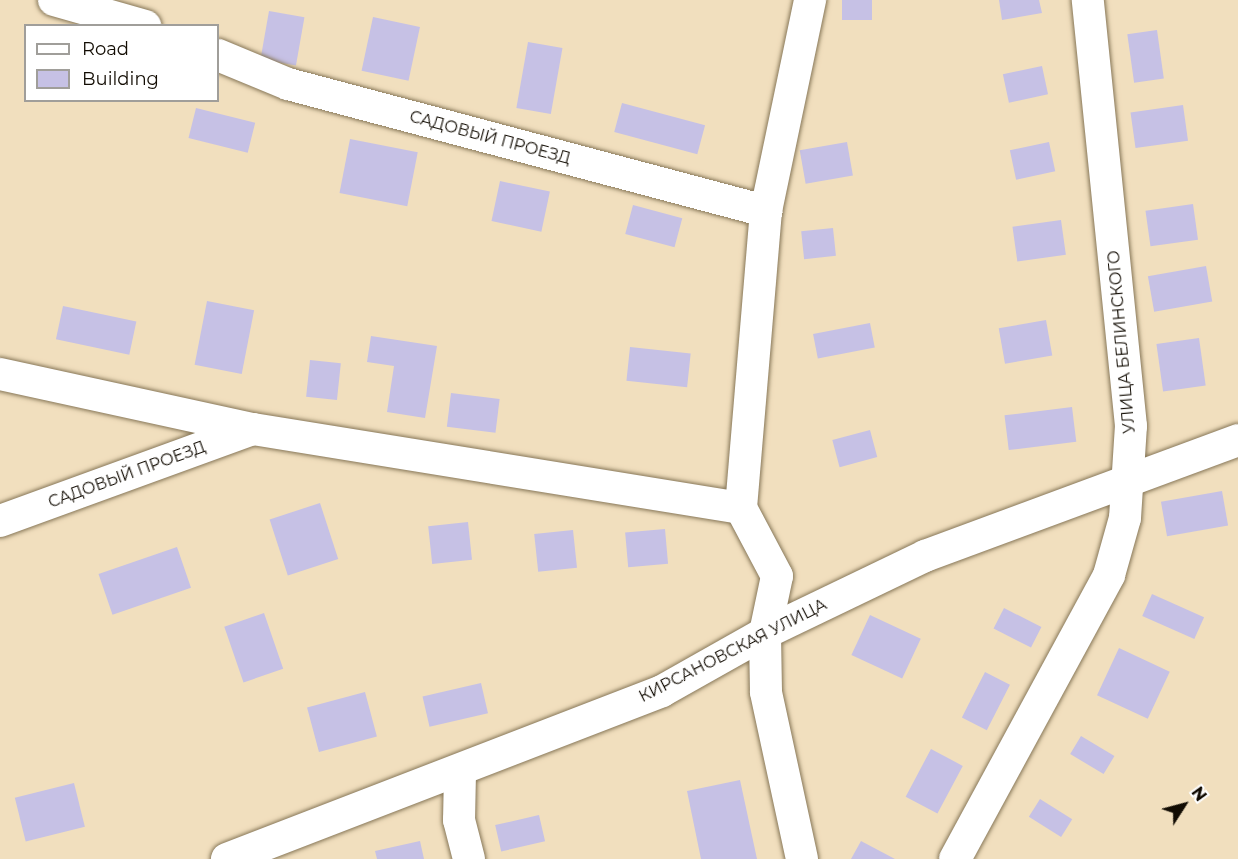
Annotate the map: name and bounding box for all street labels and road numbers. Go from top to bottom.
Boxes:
street label: САДОВЫЙ ПРОЕЗД [407,107,573,169]
street label: УЛИЦА БЕЛИНСКОГО [1104,250,1140,434]
street label: САДОВЫЙ ПРОЕЗД [46,438,208,512]
street label: КИРСАНОВСКАЯ УЛИЦА [636,595,830,707]

